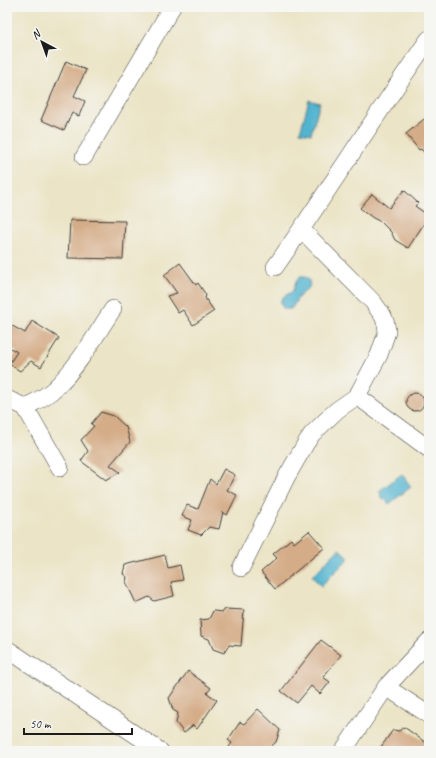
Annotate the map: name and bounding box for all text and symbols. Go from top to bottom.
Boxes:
north arrow [22,22,62,62]
text: N [28,26,44,42]
scale bar [24,710,132,736]
text: 50 m [30,716,52,732]

